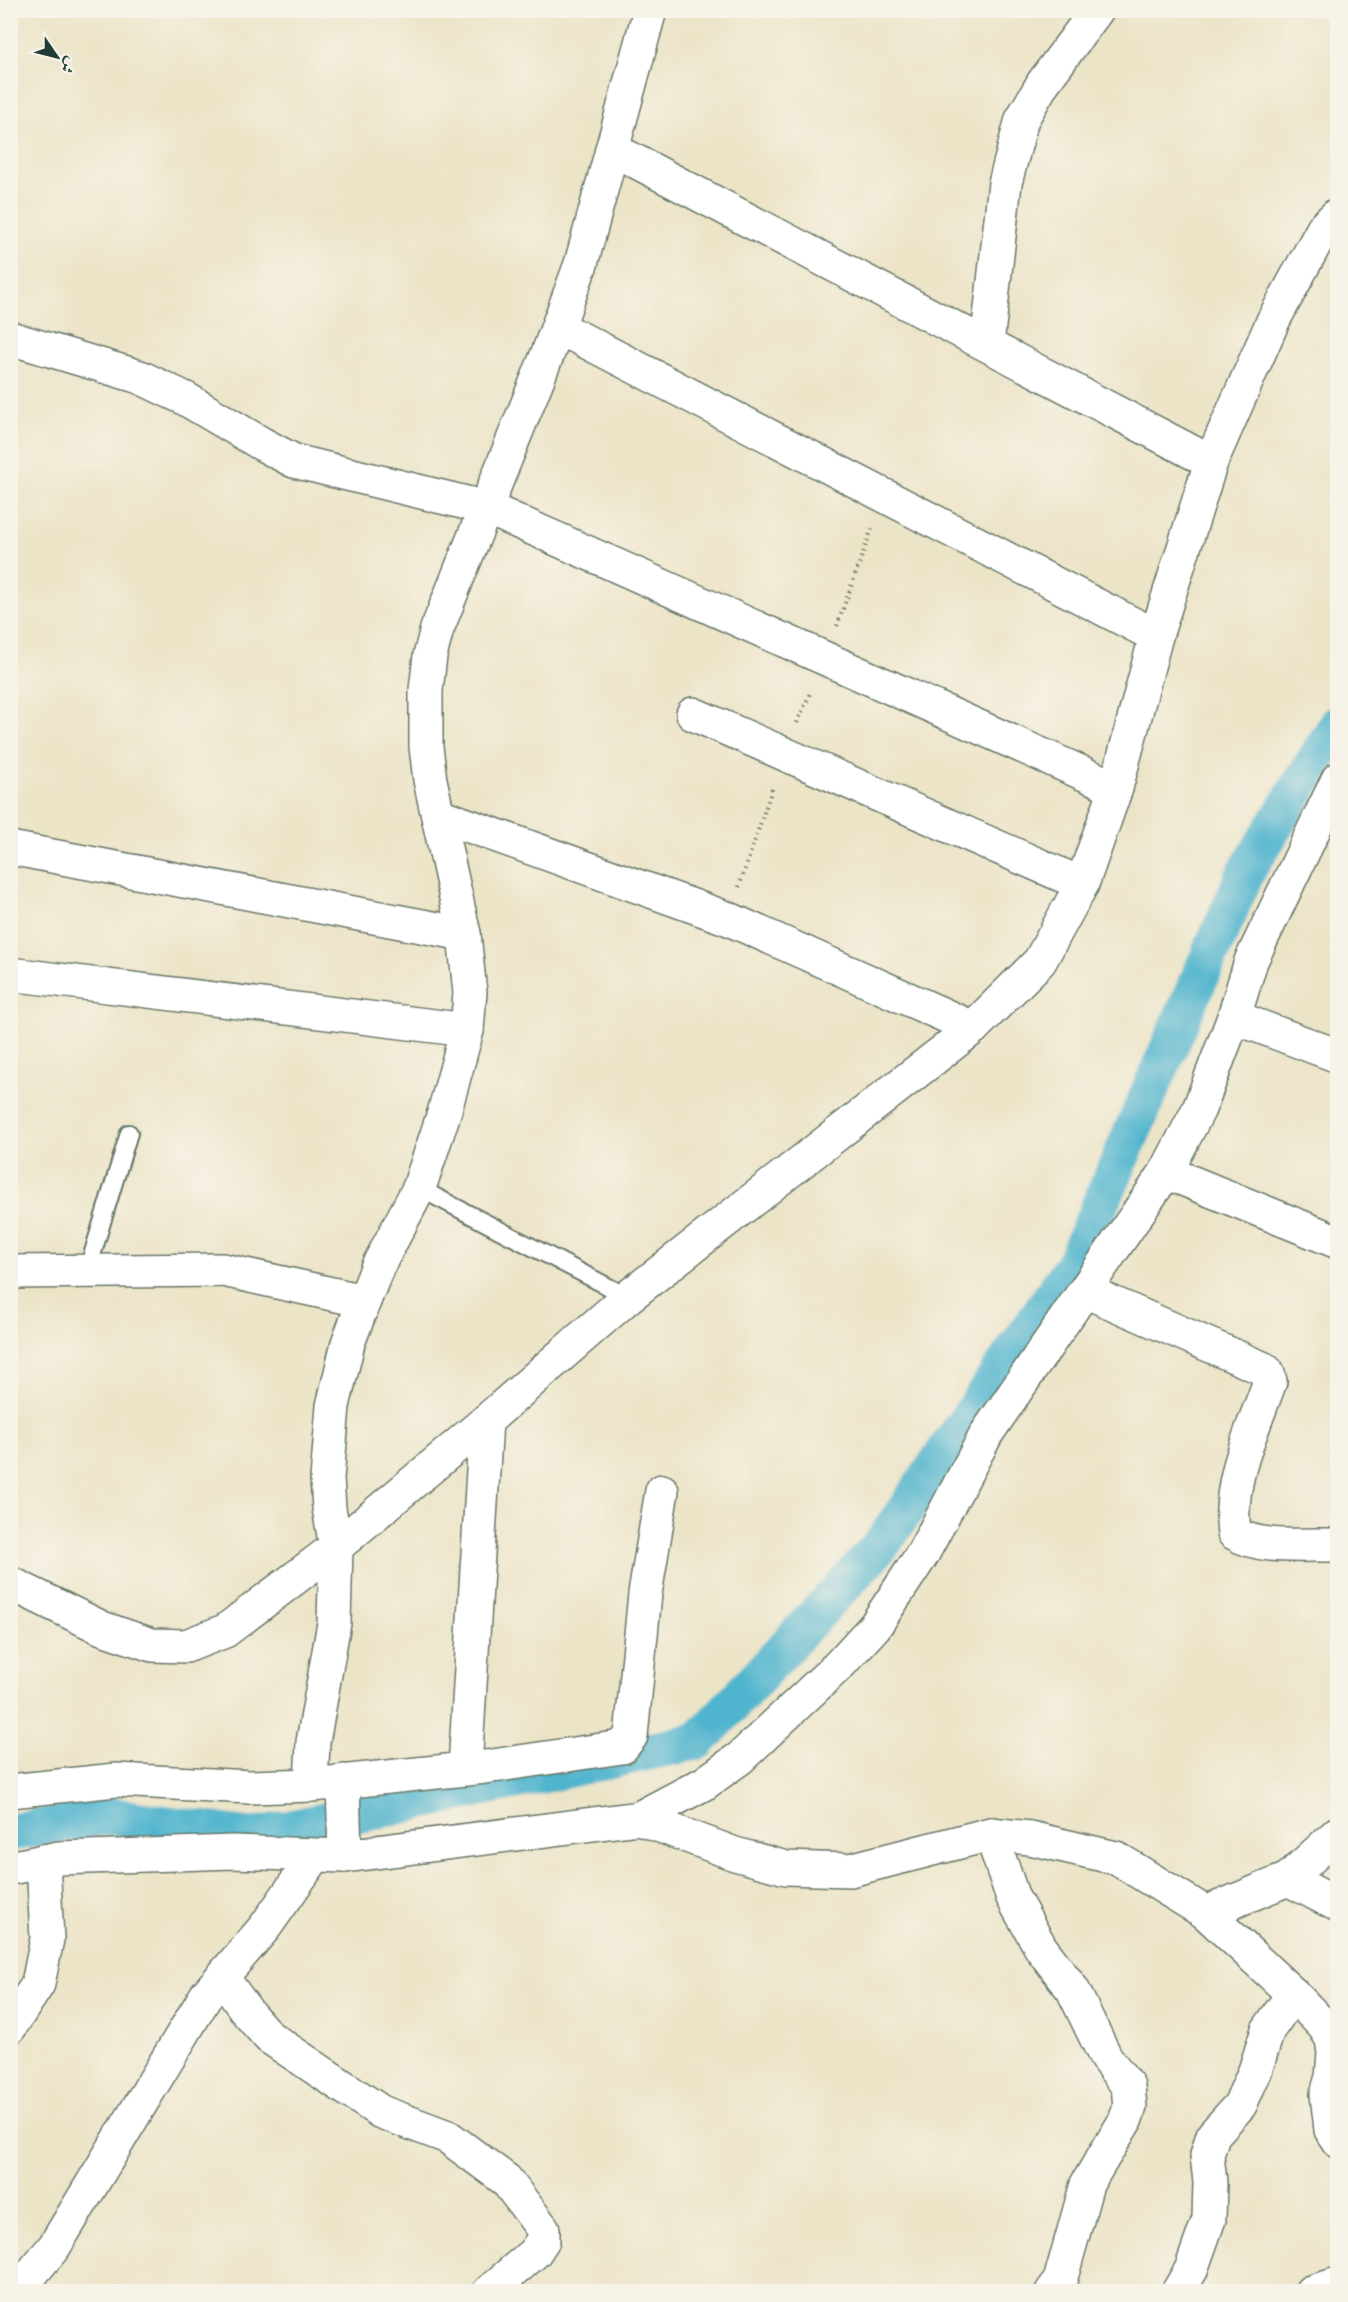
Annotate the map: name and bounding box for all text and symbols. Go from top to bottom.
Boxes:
north arrow [27,27,87,87]
text: ش [57,53,81,77]

